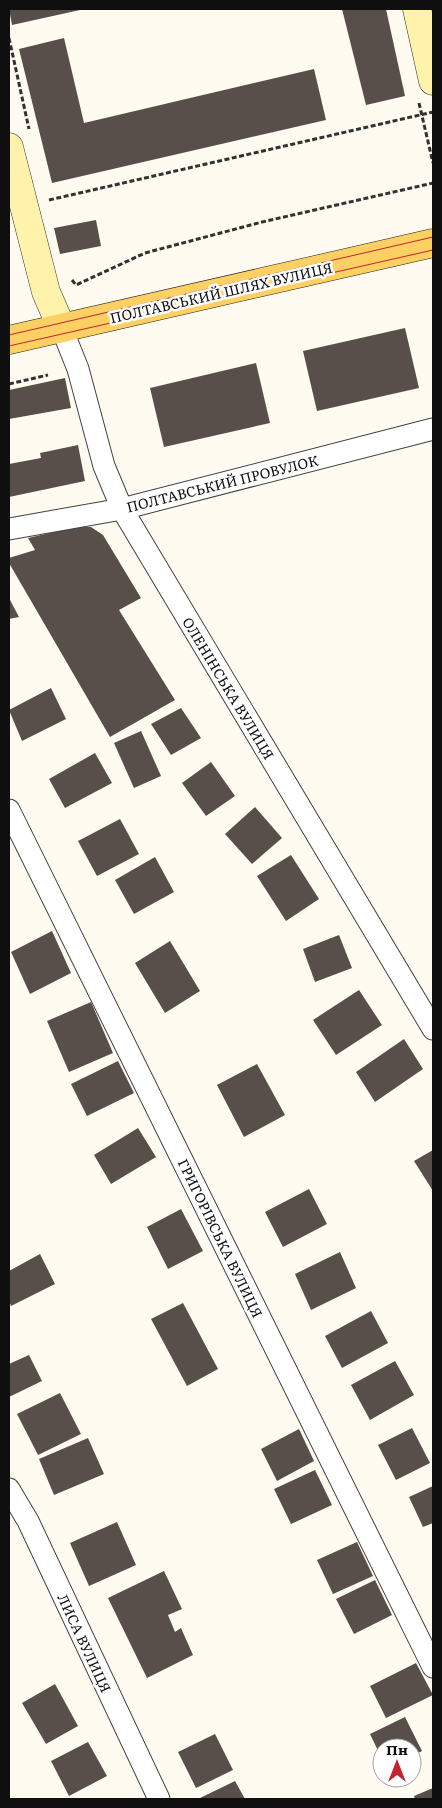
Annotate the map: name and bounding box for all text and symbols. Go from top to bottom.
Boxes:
street label: ПОЛТАВСЬКИЙ ШЛЯХ ВУЛИЦЯ [108,257,334,327]
street label: ПОЛТАВСЬКИЙ ПРОВУЛОК [124,449,321,517]
street label: ОЛЕНІНСЬКА ВУЛИЦЯ [178,613,280,763]
street label: ГРИГОРІВСЬКА ВУЛИЦЯ [174,1155,268,1321]
street label: ЛИСА ВУЛИЦЯ [53,1590,117,1696]
north arrow [372,1738,422,1788]
text: Пн [386,1739,408,1759]

